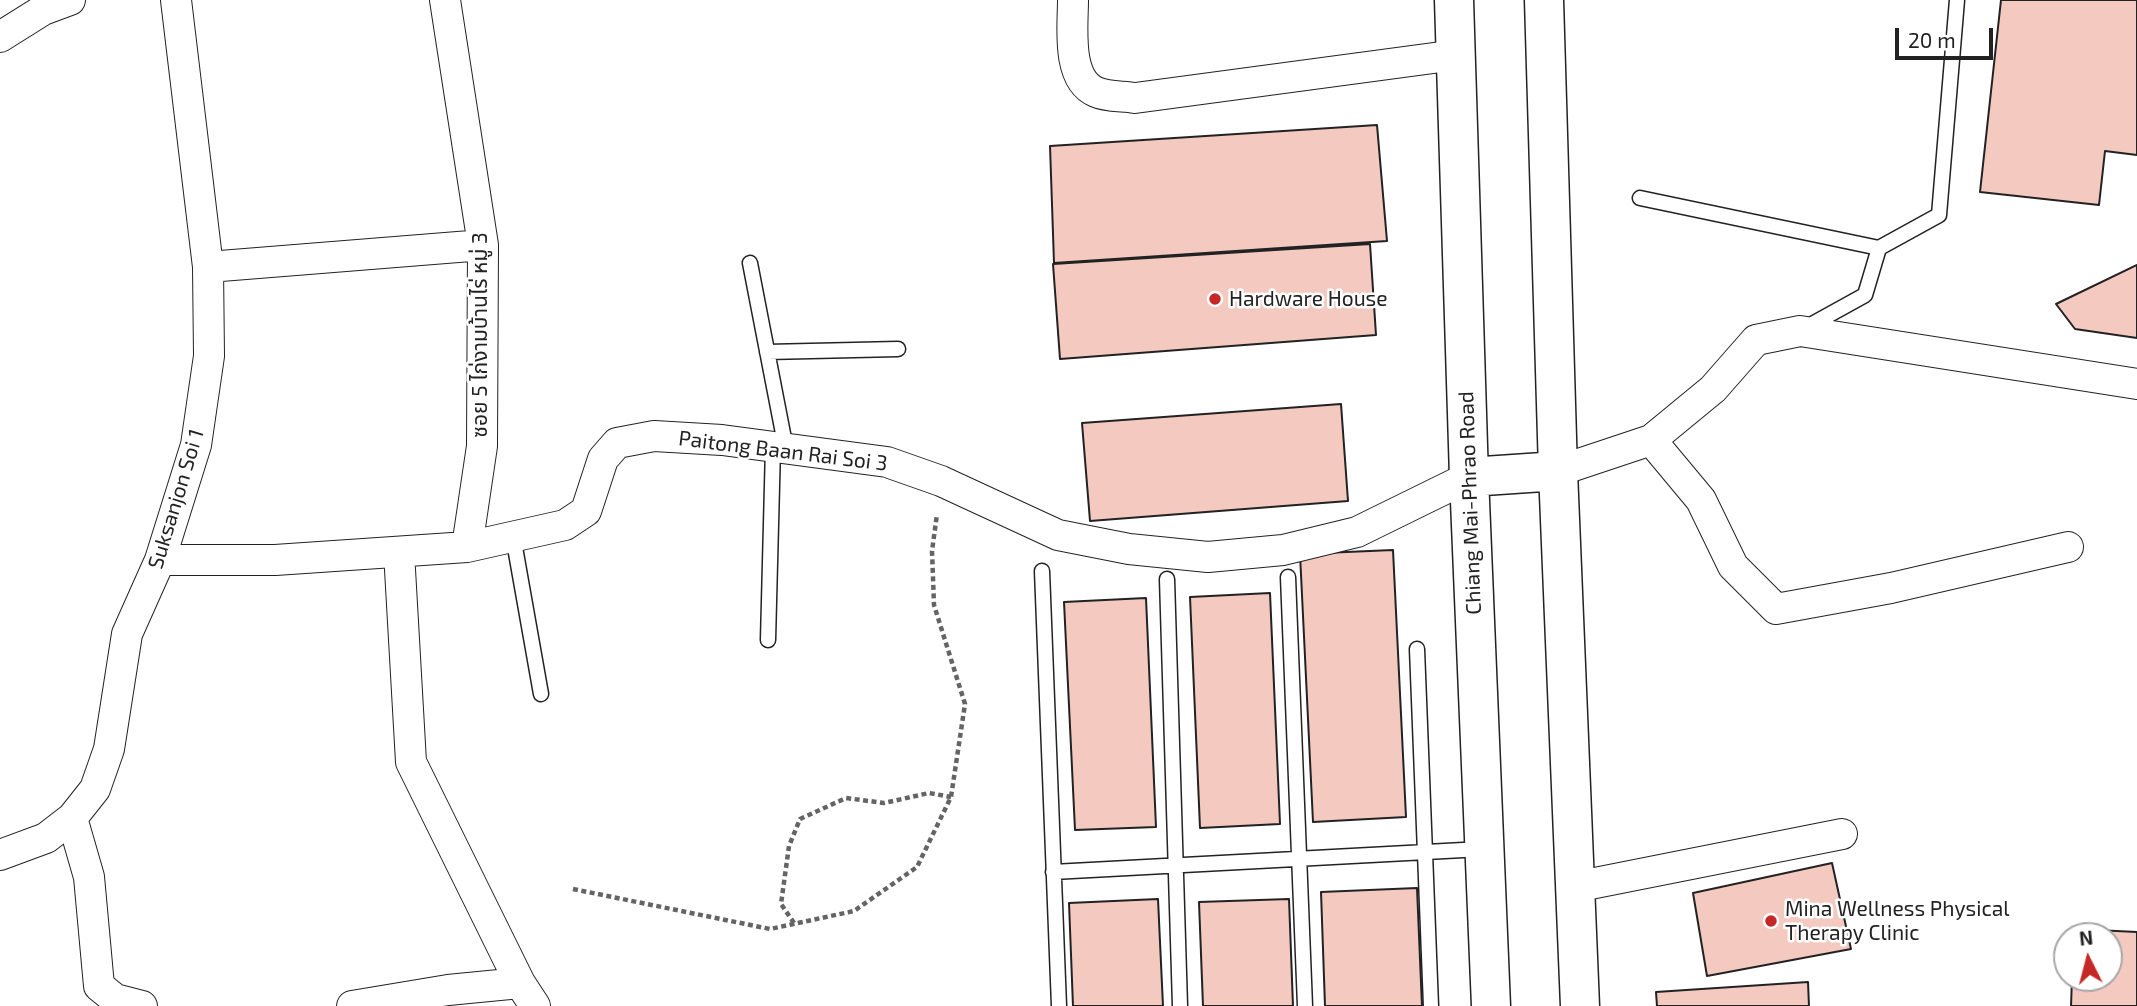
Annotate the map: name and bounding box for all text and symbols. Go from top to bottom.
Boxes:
scale bar [1899,14,1997,58]
text: 20 m [1908,27,1956,52]
street label: ซอย 5 ไก่งามบ้านไร่ หมู่ 3 [467,232,493,438]
place label: Hardware House [1229,286,1388,312]
marker: Hardware House [1207,291,1223,307]
street label: Chiang Mai-Phrao Road [1454,391,1486,615]
street label: Suksanjon Soi 1 [143,426,209,572]
street label: Paitong Baan Rai Soi 3 [677,426,889,476]
place label: Mina Wellness Physical Therapy Clinic [1785,896,2009,946]
marker: Mina Wellness Physical Therapy Clinic [1763,913,1779,929]
north arrow [2053,922,2123,992]
text: N [2078,925,2094,950]

